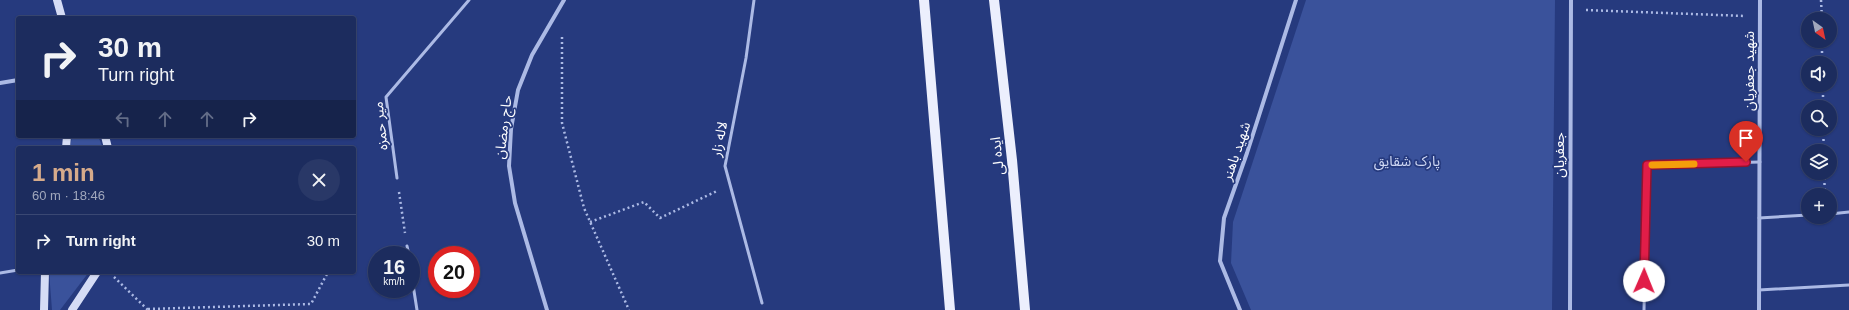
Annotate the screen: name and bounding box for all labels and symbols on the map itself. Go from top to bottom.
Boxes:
north arrow [1801,12,1837,48]
street label: شهید جعفریان [1741,31,1758,111]
street label: حاج رمضان [491,94,518,160]
street label: میر حمزه [369,101,392,151]
street label: لاله زار [708,120,731,159]
street label: شهید باهنر [1218,120,1254,184]
pin [1729,121,1763,162]
street label: جعفریان [1551,132,1568,178]
street label: ایده لى [987,136,1008,176]
park label: پارک شقایق [1374,153,1440,171]
speed limit sign: 20 [428,246,480,298]
position arrow [1623,260,1665,302]

